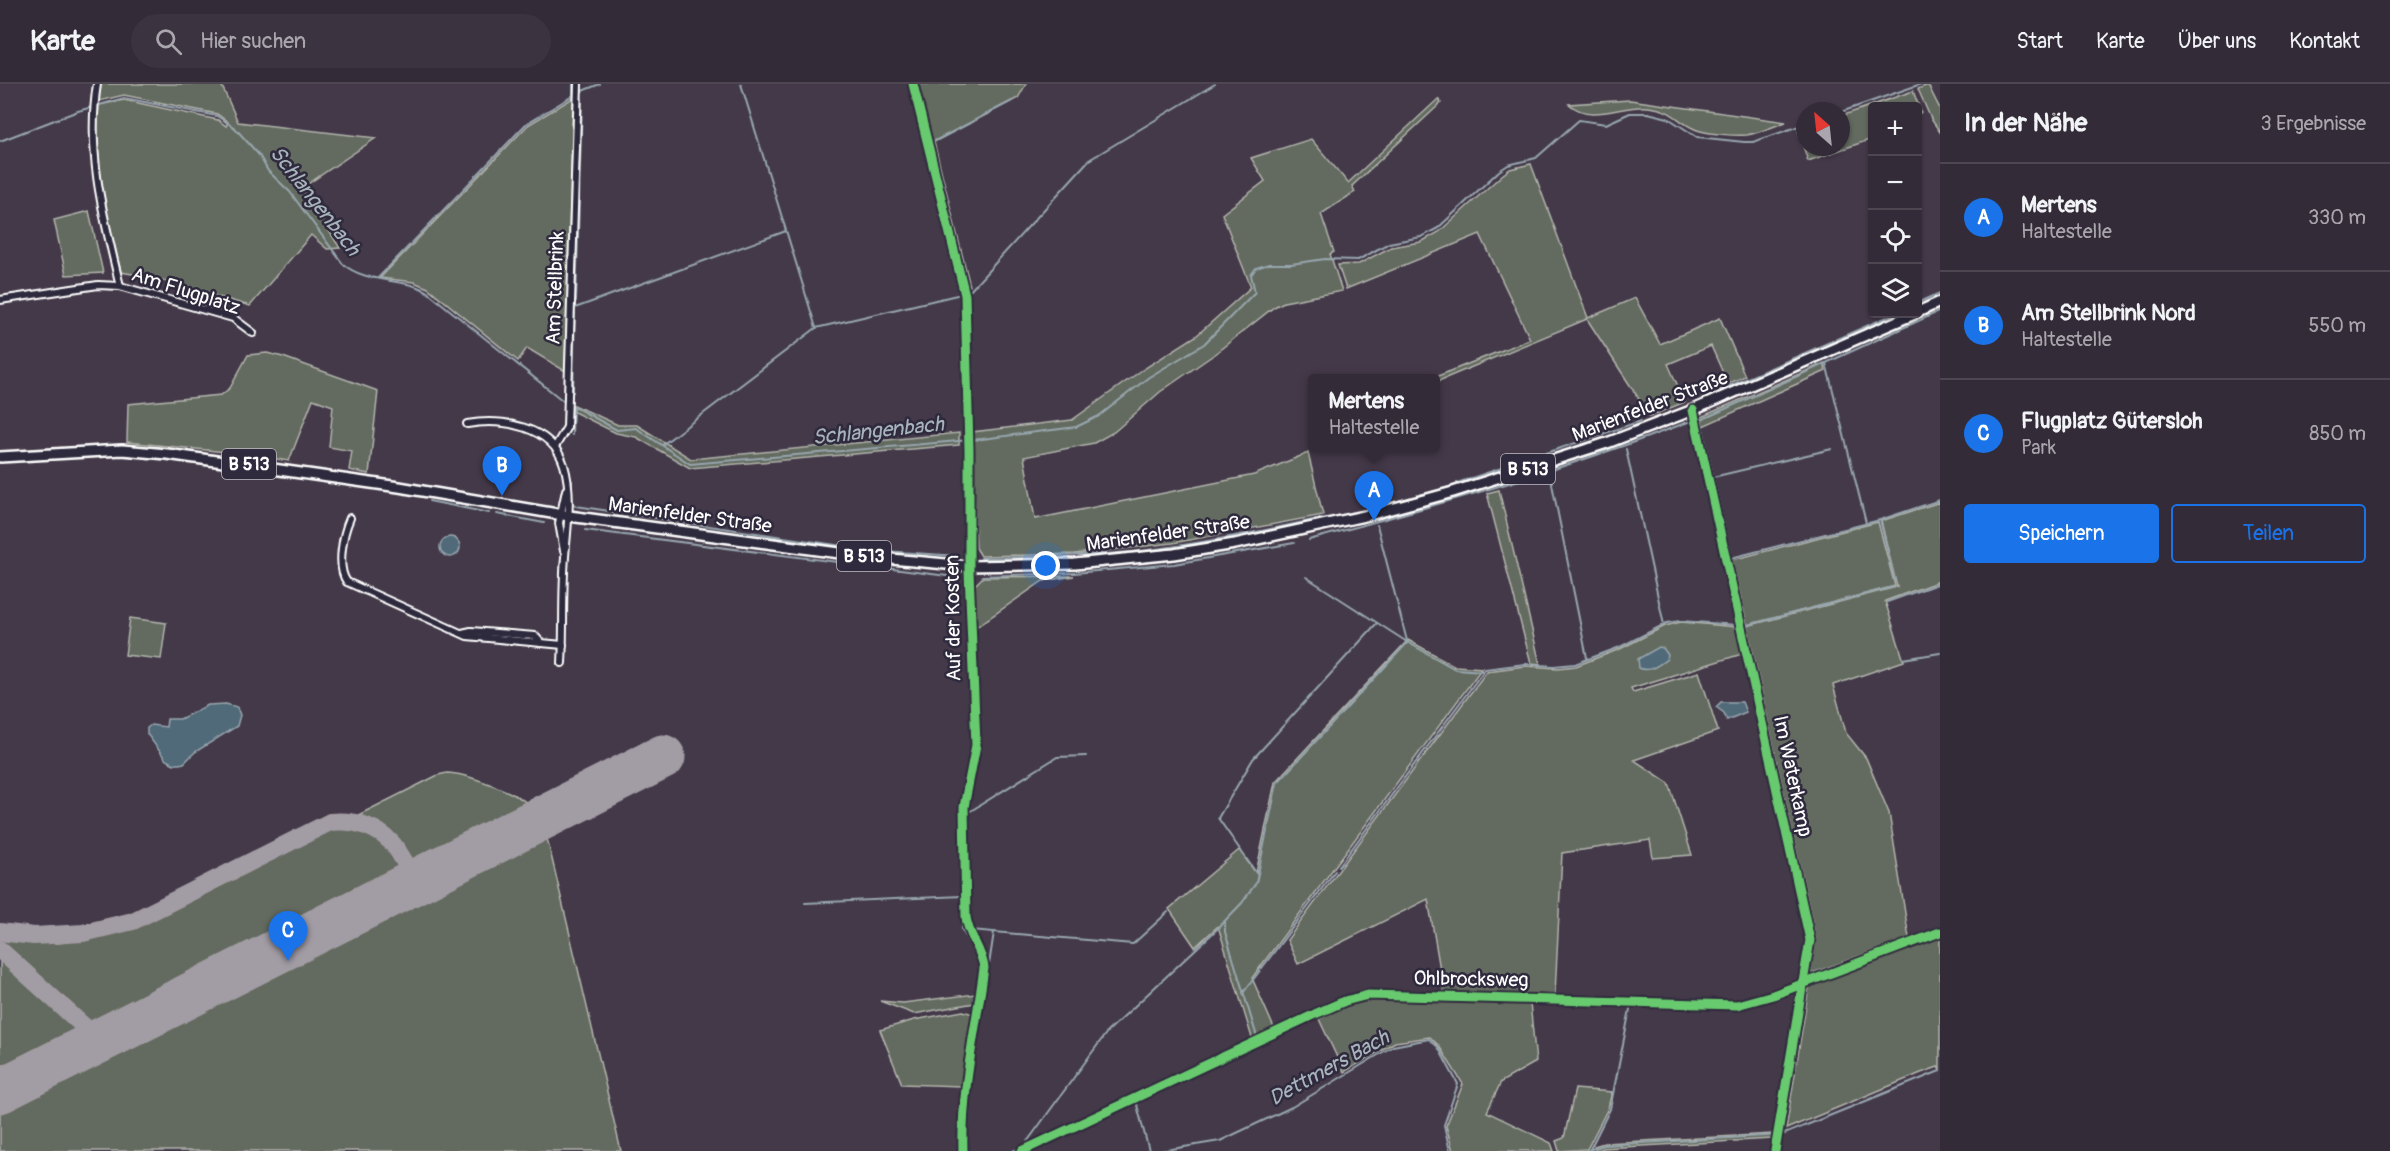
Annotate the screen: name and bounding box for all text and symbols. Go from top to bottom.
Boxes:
search box [131,14,551,68]
text: Karte [30,24,95,59]
icon: search [152,25,185,58]
text: Hier suchen [200,27,306,55]
text: Start [2017,28,2063,55]
text: Karte [2096,28,2145,55]
text: Über uns [2178,28,2256,55]
text: Kontakt [2289,28,2360,55]
north arrow [1796,102,1850,156]
map controls [1868,102,1922,318]
button: + [1868,102,1922,156]
text: In der Nähe [1964,107,2087,139]
text: 3 Ergebnisse [2261,111,2366,136]
water label: Schlangenbach [264,141,367,262]
button: − [1868,156,1922,210]
text: Mertens [2021,191,2097,219]
text: A [1977,205,1990,230]
text: 330 m [2308,205,2366,230]
button: locate [1868,210,1922,264]
text: Haltestelle [2021,219,2112,244]
street label: Am Stellbrink [541,230,570,345]
street label: Am Flugplatz [128,262,244,320]
button: layers [1868,264,1922,318]
text: Am Stellbrink Nord [2021,299,2196,327]
text: B [1978,313,1989,338]
text: 550 m [2309,313,2366,338]
text: Haltestelle [2021,327,2112,352]
street label: Marienfelder Straße [1569,365,1732,447]
popup [1308,374,1440,452]
text: Mertens [1329,387,1404,415]
text: Flugplatz Gütersloh [2021,407,2203,435]
water label: Schlangenbach [811,411,946,451]
text: Haltestelle [1329,415,1419,440]
text: C [1977,421,1990,446]
text: 850 m [2309,421,2366,446]
text: Park [2021,435,2056,460]
pin: B [482,446,522,496]
road number: B 513 [222,449,276,479]
road number: B 513 [1501,454,1555,484]
pin: A [1354,472,1394,521]
street label: Marienfelder Straße [607,491,774,539]
button: Speichern [1964,504,2159,563]
button: Teilen [2171,504,2366,563]
street label: Marienfelder Straße [1085,509,1252,557]
road number: B 513 [837,541,891,571]
your location [1031,551,1060,580]
street label: Auf der Kosten [939,554,967,682]
street label: Im Waterkamp [1768,713,1818,839]
pin: C [268,912,308,961]
street label: Ohlbrocksweg [1413,965,1529,993]
water label: Dettmers Bach [1264,1023,1395,1112]

